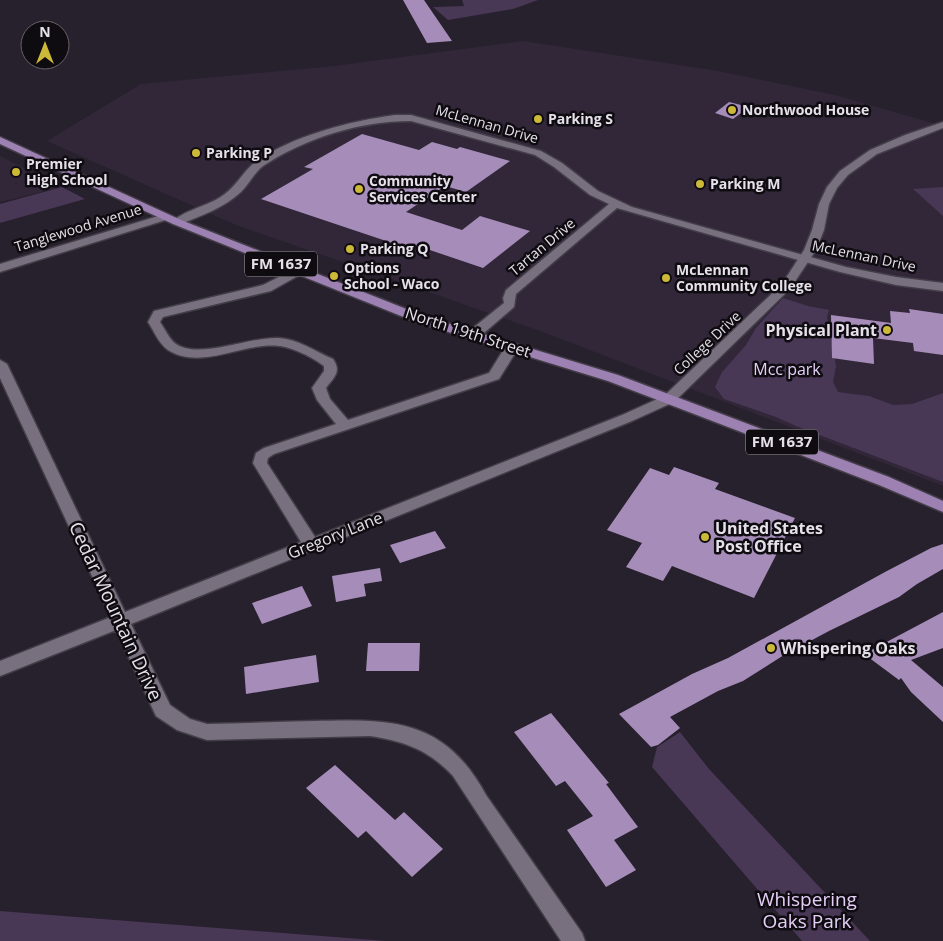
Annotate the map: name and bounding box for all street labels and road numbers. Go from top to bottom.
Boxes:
street label: McLennan Drive [434,100,541,147]
street label: Tanglewood Avenue [12,199,144,256]
street label: Tartan Drive [505,213,579,280]
street label: McLennan Drive [810,235,918,276]
road number: FM 1637 [245,252,317,276]
street label: North 19th Street [403,301,534,363]
street label: College Drive [669,306,745,379]
road number: FM 1637 [746,430,818,454]
street label: Gregory Lane [284,506,386,564]
street label: Cedar Mountain Drive [63,517,169,705]

